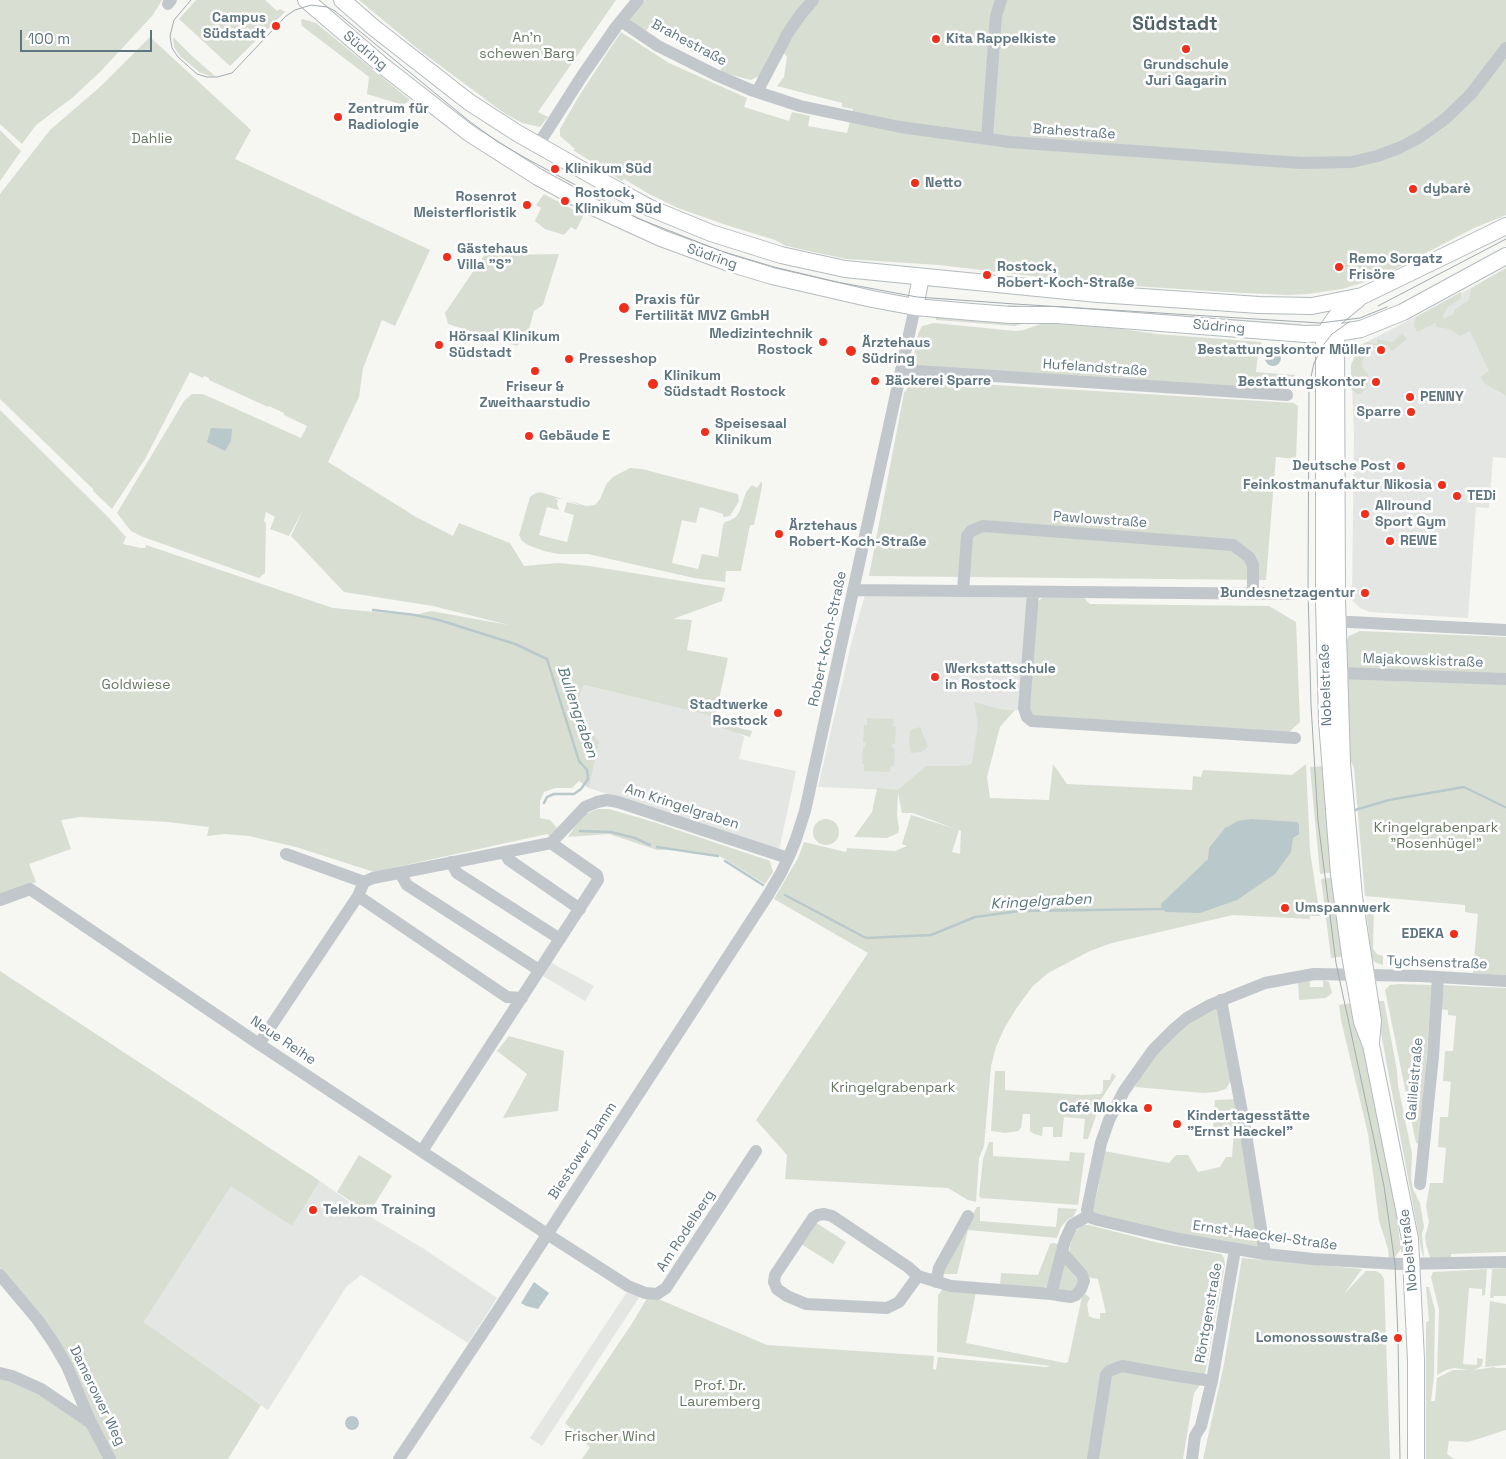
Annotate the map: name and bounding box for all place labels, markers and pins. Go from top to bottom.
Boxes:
place label: Campus Südstadt [203,10,266,42]
marker: Campus Südstadt [270,20,282,32]
place label: Kita Rappelkiste [946,31,1056,47]
marker: Kita Rappelkiste [930,33,942,45]
marker: Grundschule Juri Gagarin [1180,43,1192,55]
place label: Grundschule Juri Gagarin [1143,57,1229,90]
place label: Zentrum für Radiologie [348,101,429,134]
marker: Zentrum für Radiologie [332,111,344,123]
place label: Klinikum Süd [565,161,652,177]
marker: Klinikum Süd [549,163,561,175]
place label: Netto [925,175,962,191]
marker: Netto [909,177,921,189]
place label: dybarè [1423,181,1471,197]
marker: dybarè [1407,183,1419,195]
place label: Rostock, Klinikum Süd [575,185,662,218]
place label: Rosenrot Meisterfloristik [413,189,517,222]
marker: Rostock, Klinikum Süd [559,195,571,207]
marker: Rosenrot Meisterfloristik [521,199,533,211]
place label: Gästehaus Villa "S" [457,241,528,274]
marker: Gästehaus Villa "S" [441,251,453,263]
place label: Remo Sorgatz Frisöre [1349,251,1443,284]
place label: Rostock, Robert-Koch-Straße [997,259,1135,292]
marker: Remo Sorgatz Frisöre [1333,261,1345,273]
marker: Rostock, Robert-Koch-Straße [981,269,993,281]
place label: Praxis für Fertilität MVZ GmbH [635,292,769,324]
marker: Praxis für Fertilität MVZ GmbH [617,301,631,315]
place label: Medizintechnik Rostock [709,326,813,358]
place label: Hörsaal Klinikum Südstadt [449,329,560,362]
place label: Ärztehaus Südring [862,335,930,368]
marker: Medizintechnik Rostock [817,336,829,348]
marker: Hörsaal Klinikum Südstadt [433,339,445,351]
place label: Bestattungskontor Müller [1197,342,1371,358]
marker: Ärztehaus Südring [844,344,858,358]
marker: Bestattungskontor Müller [1375,344,1387,356]
place label: Presseshop [579,351,657,367]
marker: Presseshop [563,353,575,365]
marker: Friseur & Zweithaarstudio [529,365,541,377]
place label: Klinikum Südstadt Rostock [664,368,786,401]
place label: Bäckerei Sparre [885,373,991,389]
place label: Bestattungskontor [1238,374,1366,390]
marker: Bäckerei Sparre [869,375,881,387]
marker: Bestattungskontor [1370,376,1382,388]
marker: Klinikum Südstadt Rostock [646,377,660,391]
place label: Friseur & Zweithaarstudio [480,379,590,412]
place label: PENNY [1420,389,1464,405]
marker: PENNY [1404,391,1416,403]
place label: Sparre [1357,404,1401,420]
marker: Sparre [1405,406,1417,418]
place label: Speisesaal Klinikum [715,416,787,448]
marker: Speisesaal Klinikum [699,426,711,438]
place label: Gebäude E [539,428,610,444]
marker: Gebäude E [523,430,535,442]
place label: Deutsche Post [1292,458,1391,474]
marker: Deutsche Post [1395,460,1407,472]
place label: Feinkostmanufaktur Nikosia [1243,477,1432,493]
marker: Feinkostmanufaktur Nikosia [1436,479,1448,491]
place label: TEDi [1467,488,1496,504]
marker: TEDi [1451,490,1463,502]
place label: Allround Sport Gym [1375,498,1446,530]
marker: Allround Sport Gym [1359,508,1371,520]
place label: Ärztehaus Robert-Koch-Straße [789,518,927,550]
marker: Ärztehaus Robert-Koch-Straße [773,528,785,540]
place label: REWE [1400,533,1437,549]
marker: REWE [1384,535,1396,547]
place label: Bundesnetzagentur [1220,585,1355,601]
marker: Bundesnetzagentur [1359,587,1371,599]
place label: Werkstattschule in Rostock [945,661,1056,694]
marker: Werkstattschule in Rostock [929,671,941,683]
place label: Stadtwerke Rostock [690,697,768,730]
marker: Stadtwerke Rostock [772,707,784,719]
place label: Umspannwerk [1295,900,1390,916]
marker: Umspannwerk [1279,902,1291,914]
place label: EDEKA [1402,926,1444,942]
marker: EDEKA [1448,928,1460,940]
place label: Café Mokka [1059,1100,1138,1116]
marker: Café Mokka [1142,1102,1154,1114]
place label: Kindertagesstätte "Ernst Haeckel" [1187,1108,1310,1140]
marker: Kindertagesstätte "Ernst Haeckel" [1171,1118,1183,1130]
place label: Telekom Training [323,1202,436,1218]
marker: Telekom Training [307,1204,319,1216]
place label: Lomonossowstraße [1256,1330,1388,1346]
marker: Lomonossowstraße [1392,1332,1404,1344]

